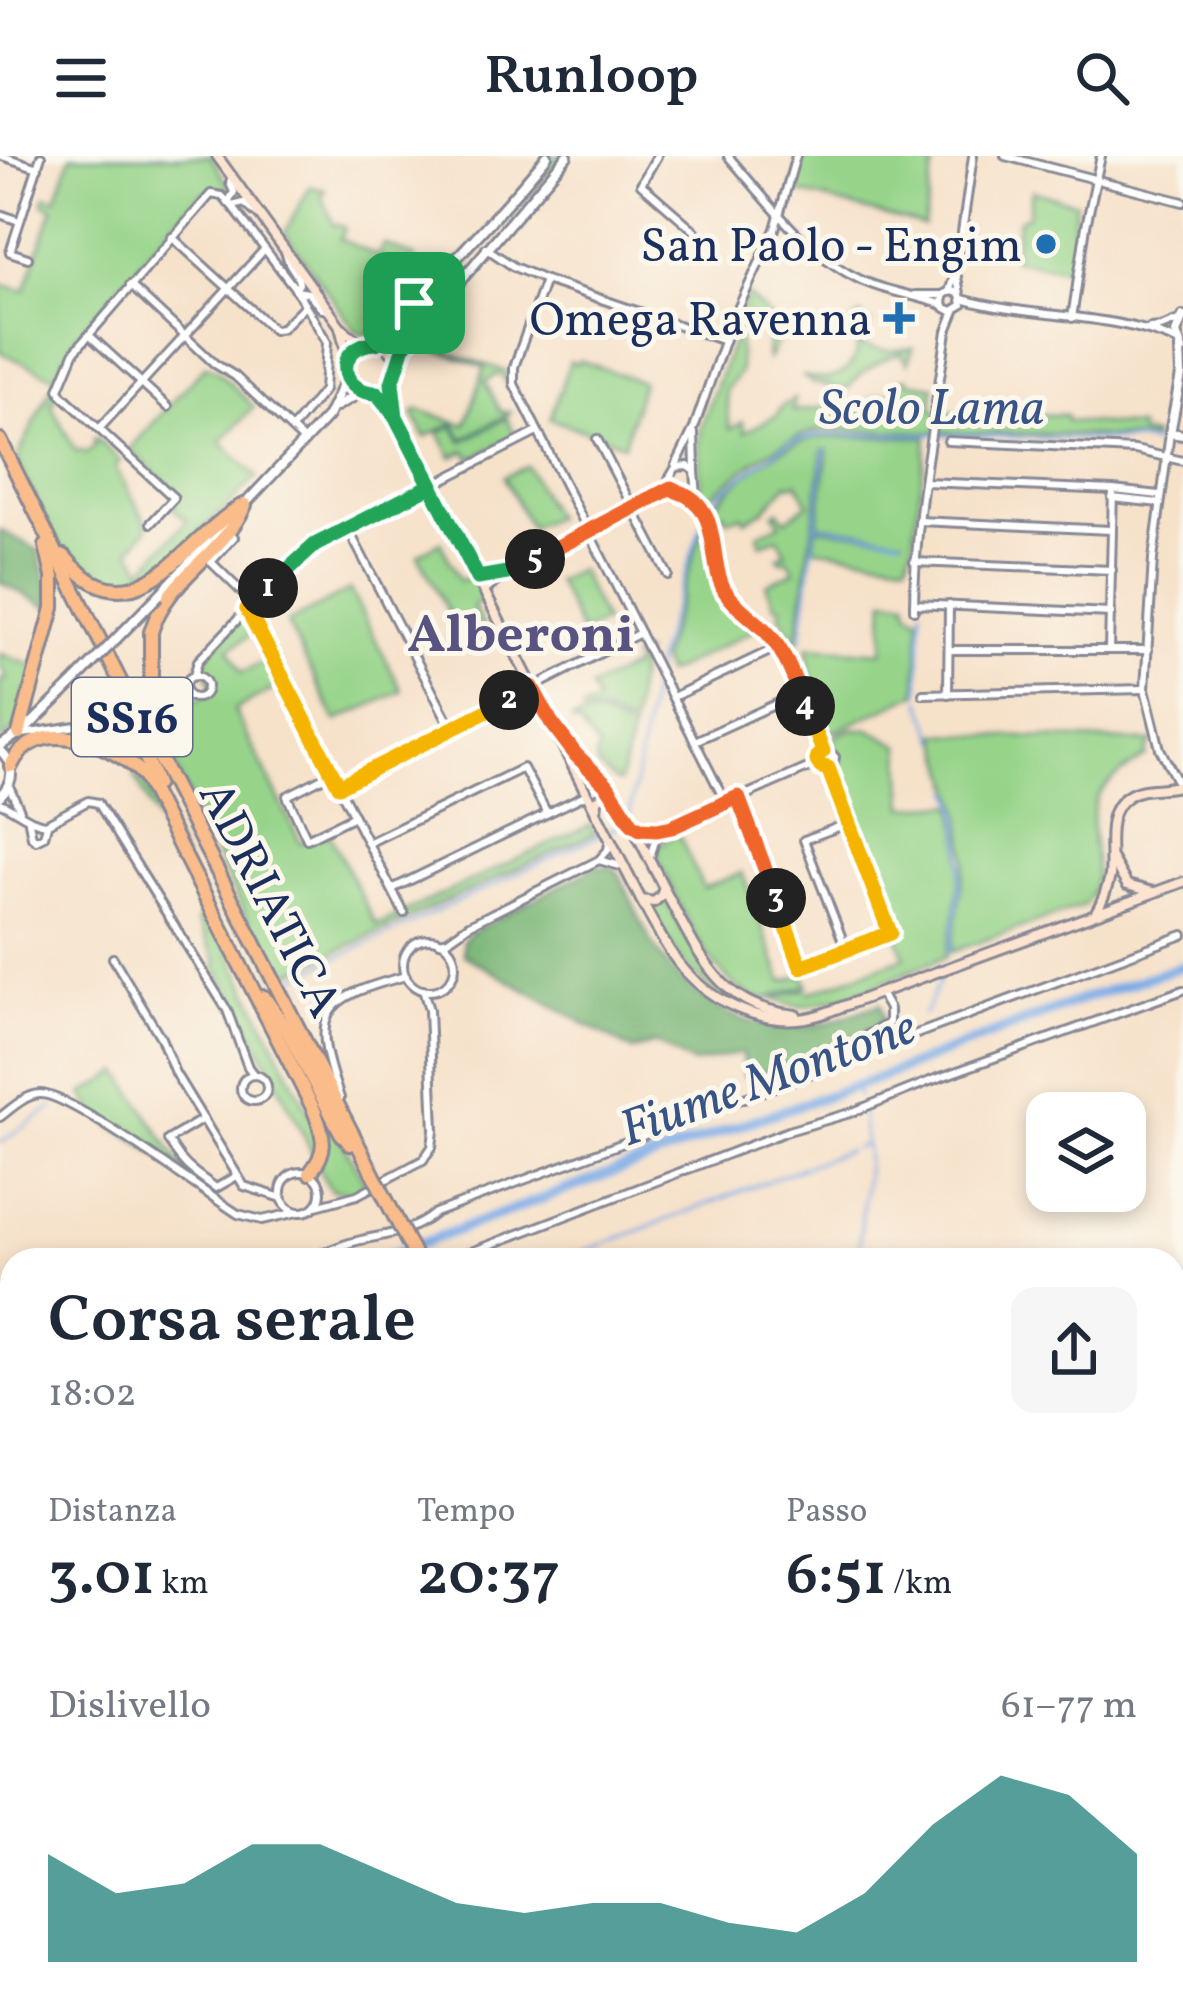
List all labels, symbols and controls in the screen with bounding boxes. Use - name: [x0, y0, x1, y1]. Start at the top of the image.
- text: Runloop: [485, 41, 698, 116]
- icon: menu: [48, 45, 114, 111]
- icon: search: [1069, 45, 1135, 111]
- place label: San Paolo - Engim: [640, 215, 1022, 282]
- marker: San Paolo - Engim: [1033, 231, 1059, 257]
- pin: [363, 252, 465, 354]
- icon: arrive: [381, 270, 447, 336]
- place label: Omega Ravenna: [530, 289, 872, 356]
- marker: Omega Ravenna: [883, 302, 915, 334]
- water label: Scolo Lama: [819, 375, 1045, 446]
- pin: 5: [505, 529, 565, 589]
- text: 5: [527, 536, 543, 582]
- pin: 1: [238, 558, 298, 618]
- text: 1: [261, 565, 275, 611]
- district label: Alberoni: [407, 600, 635, 675]
- pin: 2: [479, 670, 539, 730]
- pin: 4: [775, 676, 835, 736]
- text: 2: [500, 677, 518, 723]
- road number: SS16: [72, 678, 192, 756]
- text: 4: [795, 683, 815, 729]
- street label: ADRIATICA: [180, 770, 356, 1030]
- pin: 3: [746, 868, 806, 928]
- text: 3: [768, 875, 784, 921]
- water label: Fiume Montone: [611, 994, 927, 1167]
- map controls: [1026, 1092, 1146, 1212]
- button: layers: [1026, 1092, 1146, 1212]
- text: Corsa serale: [48, 1277, 416, 1369]
- button: share: [1011, 1287, 1137, 1413]
- text: 18:02: [48, 1368, 137, 1422]
- text: Distanza: [48, 1490, 177, 1536]
- text: Tempo: [417, 1490, 515, 1536]
- text: Passo: [786, 1490, 867, 1536]
- text: 3.01: [48, 1536, 155, 1619]
- text: 20:37: [417, 1536, 560, 1619]
- text: 6:51: [786, 1536, 886, 1619]
- text: km: [155, 1562, 209, 1608]
- text: /km: [886, 1562, 952, 1608]
- text: Dislivello: [48, 1680, 211, 1734]
- text: 61–77 m: [1001, 1680, 1137, 1734]

